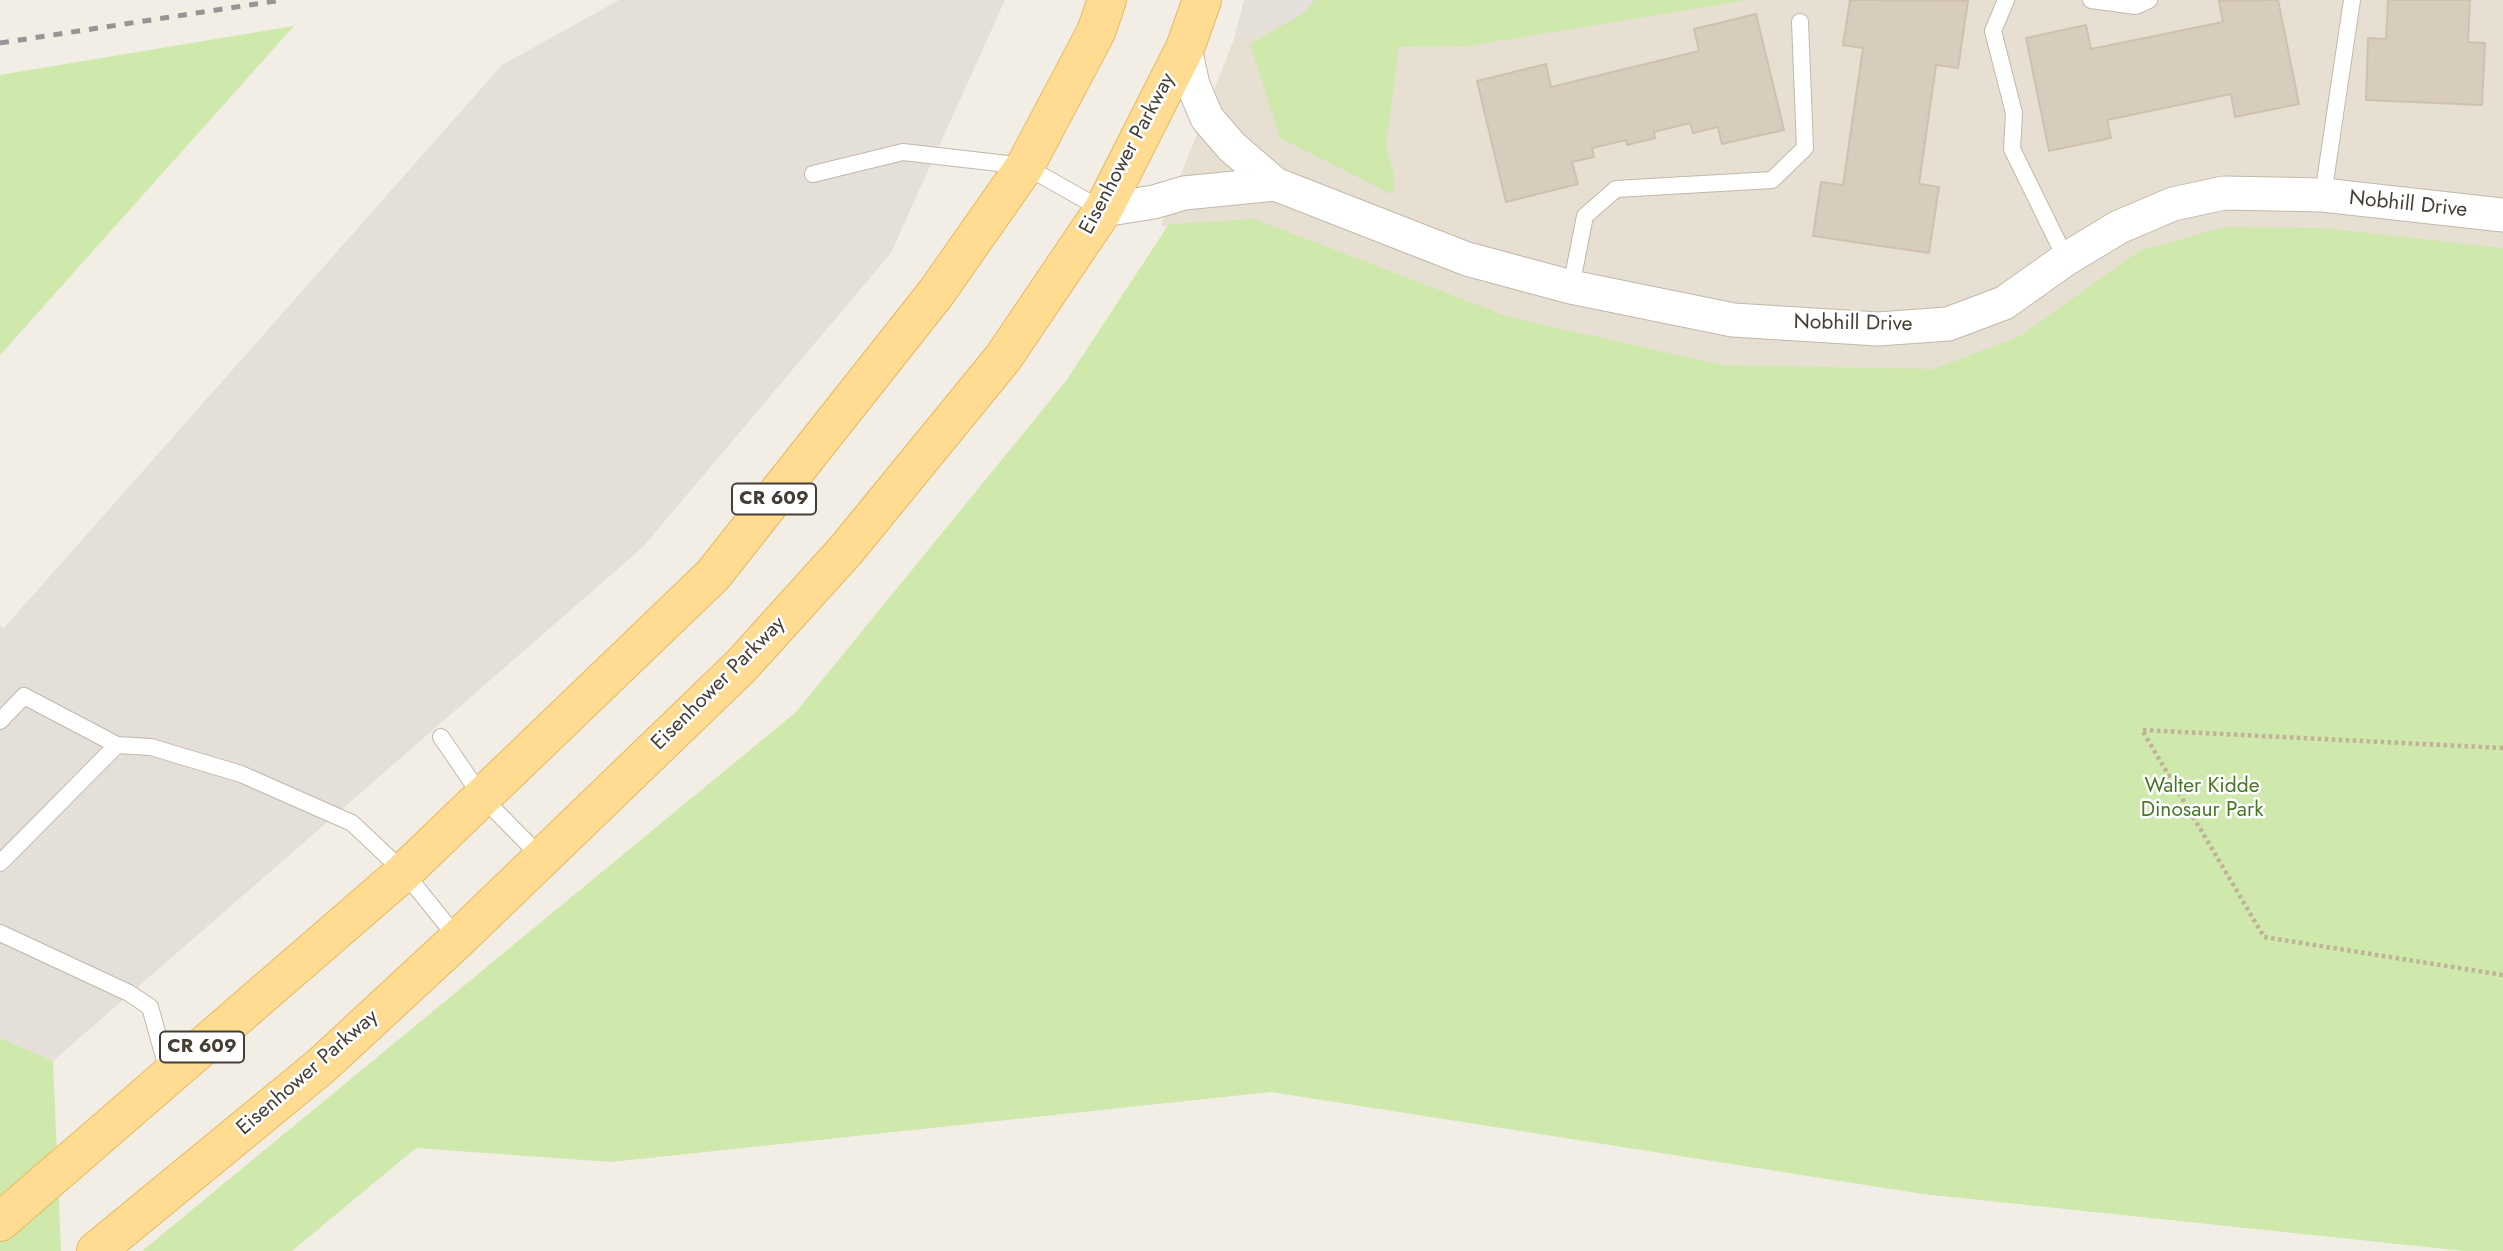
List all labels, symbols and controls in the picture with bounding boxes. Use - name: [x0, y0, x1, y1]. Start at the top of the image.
- street label: Eisenhower Parkway: [1075, 69, 1181, 239]
- street label: Nobhill Drive: [2348, 186, 2468, 224]
- street label: Nobhill Drive: [1793, 310, 1913, 338]
- road number: CR 609: [732, 484, 816, 514]
- street label: Eisenhower Parkway: [647, 612, 791, 756]
- park label: Walter Kidde Dinosaur Park: [2141, 774, 2263, 824]
- street label: Eisenhower Parkway: [232, 1005, 384, 1141]
- road number: CR 609: [160, 1032, 244, 1063]

